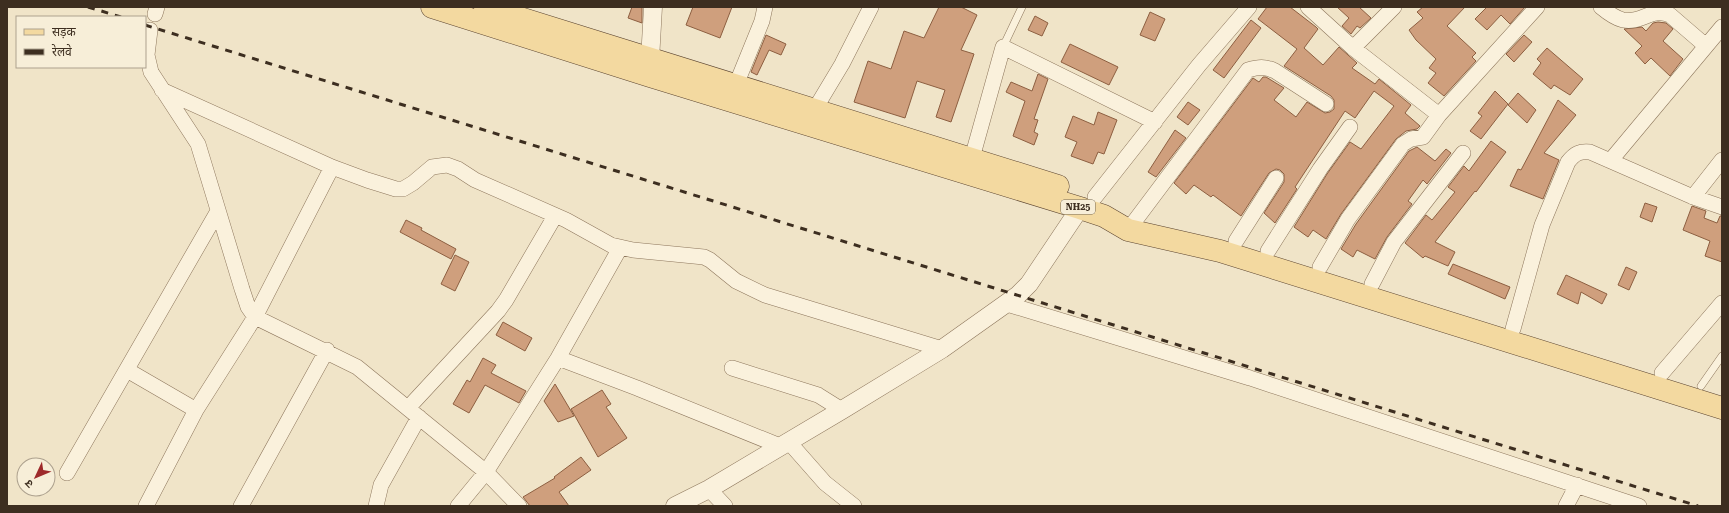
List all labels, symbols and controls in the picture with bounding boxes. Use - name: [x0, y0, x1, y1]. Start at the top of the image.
- legend: [16, 16, 146, 68]
- text: सड़क: [52, 25, 77, 39]
- text: रेलवे: [52, 44, 72, 59]
- road number: NH25: [1061, 200, 1095, 214]
- north arrow: [16, 457, 56, 497]
- text: उ: [22, 476, 36, 490]

